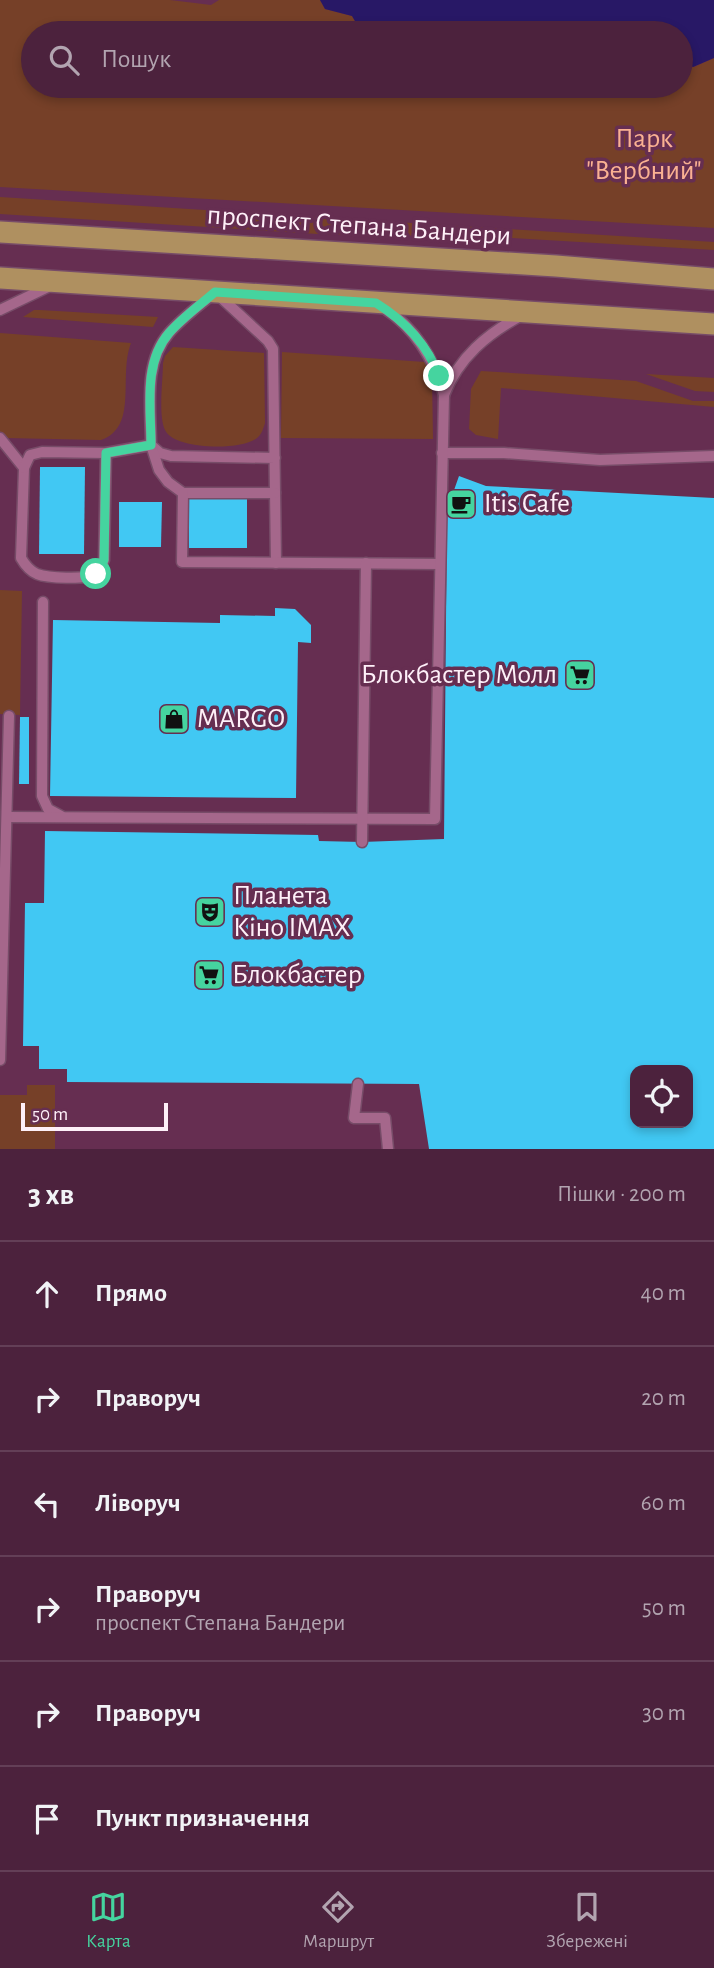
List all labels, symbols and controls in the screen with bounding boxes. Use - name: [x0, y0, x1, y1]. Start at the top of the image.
- search box: [21, 21, 693, 98]
- icon: search: [45, 41, 83, 79]
- text: Пошук: [101, 46, 171, 72]
- park label: Парк "Вербний": [586, 125, 702, 185]
- street label: проспект Степана Бандери: [206, 201, 512, 251]
- route end: [423, 360, 454, 391]
- cafe icon: Itis Cafe: [444, 487, 478, 521]
- place label: Itis Cafe: [484, 490, 570, 518]
- route start: [80, 558, 111, 589]
- supermarket icon: Блокбастер Молл: [563, 658, 597, 692]
- place label: Блокбастер Молл: [361, 661, 557, 689]
- shop icon: MARGO: [157, 702, 191, 736]
- place label: MARGO: [197, 705, 285, 733]
- place label: Планета Кіно IMAX: [233, 882, 351, 942]
- theatre icon: Планета Кіно IMAX: [193, 895, 227, 929]
- supermarket icon: Блокбастер: [192, 958, 226, 992]
- place label: Блокбастер: [232, 961, 362, 989]
- map controls: [630, 1065, 693, 1128]
- button: locate: [630, 1065, 693, 1128]
- scale bar: [21, 1100, 168, 1132]
- text: 50 m: [32, 1105, 68, 1124]
- text: 3 хв: [28, 1180, 74, 1210]
- text: Пішки · 200 m: [557, 1183, 686, 1206]
- icon: ahead: [28, 1275, 66, 1313]
- text: Прямо: [95, 1280, 167, 1306]
- text: 40 m: [641, 1282, 686, 1305]
- icon: right: [28, 1380, 66, 1418]
- text: Праворуч: [95, 1385, 201, 1411]
- text: 20 m: [641, 1387, 686, 1410]
- icon: left: [28, 1485, 66, 1523]
- text: Ліворуч: [95, 1490, 181, 1516]
- text: 60 m: [641, 1492, 686, 1515]
- text: Праворуч: [95, 1581, 201, 1607]
- icon: right: [28, 1590, 66, 1628]
- text: 50 m: [642, 1597, 686, 1620]
- text: проспект Степана Бандери: [95, 1612, 346, 1635]
- icon: right: [28, 1695, 66, 1733]
- text: Праворуч: [95, 1700, 201, 1726]
- text: 30 m: [642, 1702, 686, 1725]
- icon: arrive: [28, 1800, 66, 1838]
- text: Пункт призначення: [95, 1805, 310, 1831]
- tab: Карта: [86, 1888, 131, 1953]
- tab: Маршрут: [303, 1888, 374, 1953]
- tab: Збережені: [546, 1888, 628, 1953]

